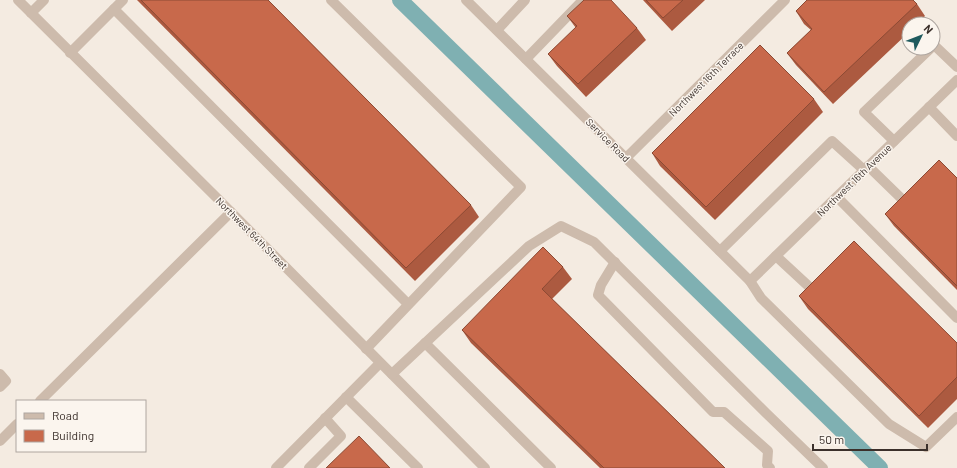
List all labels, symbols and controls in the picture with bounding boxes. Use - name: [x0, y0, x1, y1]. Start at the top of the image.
- north arrow: [901, 16, 941, 56]
- text: N: [921, 22, 936, 36]
- street label: Northwest 16th Terrace: [666, 39, 746, 119]
- street label: Service Road: [584, 116, 632, 164]
- street label: Northwest 16th Avenue: [814, 141, 894, 219]
- street label: Northwest 64th Street: [214, 195, 291, 272]
- legend: [16, 400, 146, 452]
- text: Road: [52, 408, 79, 422]
- scale bar: [813, 426, 927, 452]
- text: Building: [52, 428, 94, 442]
- text: 50 m: [819, 432, 844, 446]

